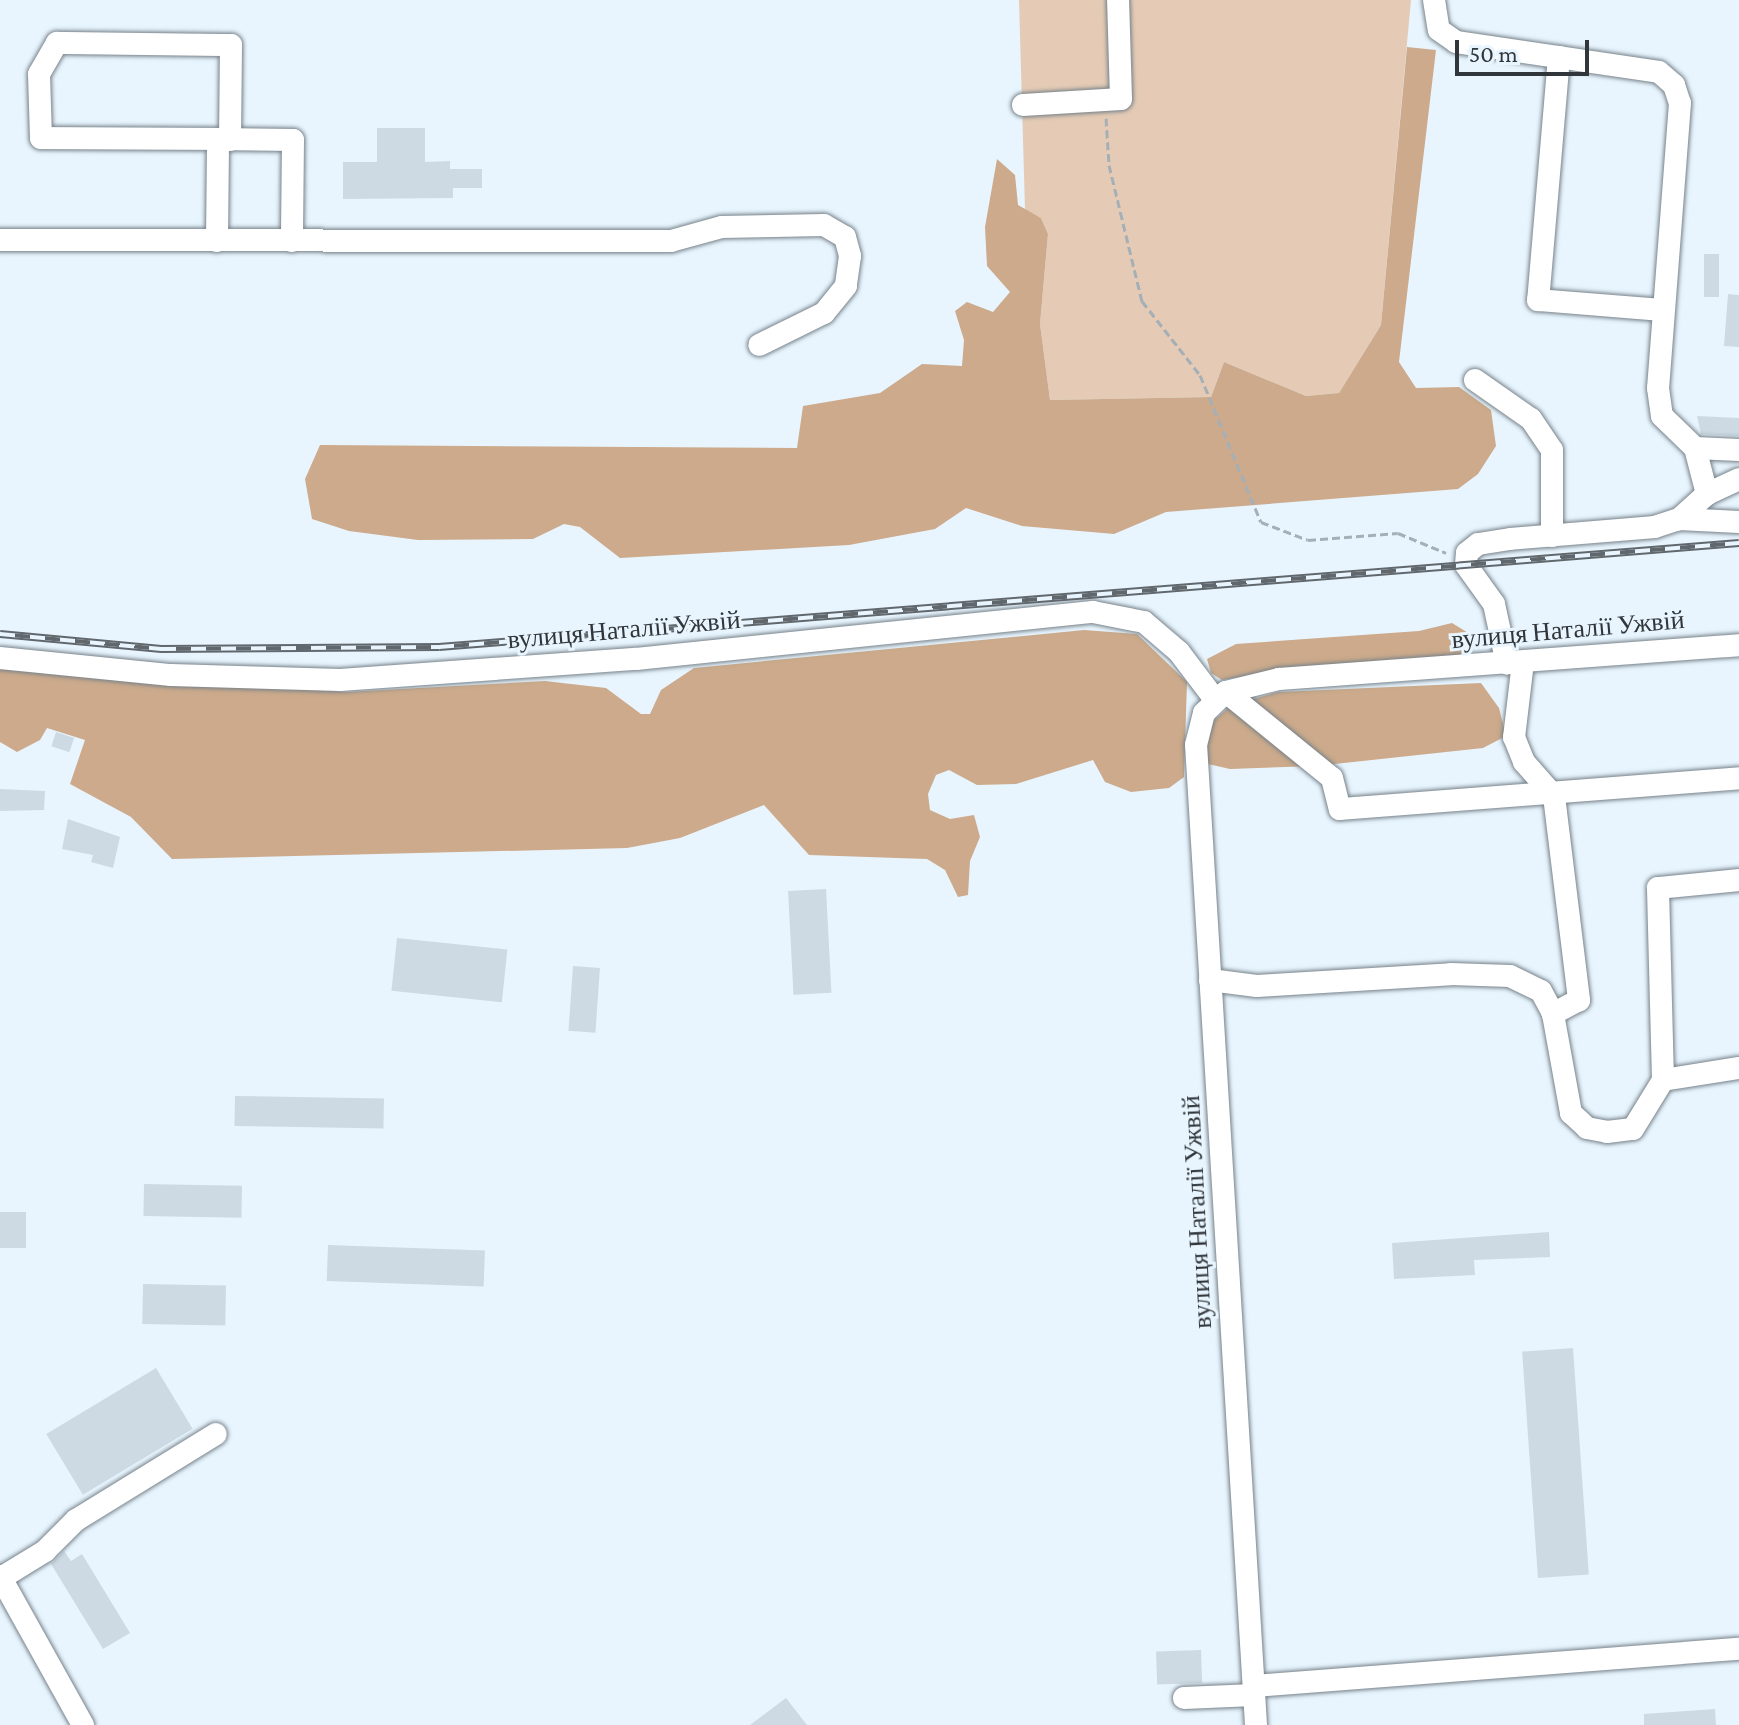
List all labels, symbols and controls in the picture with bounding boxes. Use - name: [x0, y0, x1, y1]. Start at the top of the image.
- scale bar: [1459, 24, 1593, 74]
- text: 50 m: [1469, 40, 1518, 67]
- street label: вулиця Наталії Ужвій: [506, 604, 742, 656]
- street label: вулиця Наталії Ужвій: [1450, 604, 1686, 656]
- street label: вулиця Наталії Ужвій: [1175, 1094, 1219, 1330]

